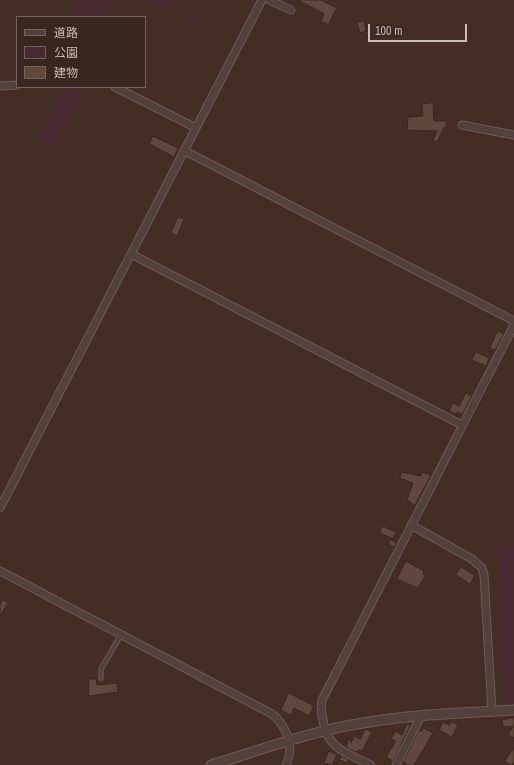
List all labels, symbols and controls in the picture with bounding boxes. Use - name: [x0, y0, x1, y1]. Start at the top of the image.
- legend: [16, 16, 146, 88]
- scale bar: [370, 16, 469, 42]
- text: 100 m: [375, 23, 402, 39]
- text: 道路: [54, 25, 78, 41]
- text: 公園: [54, 45, 78, 61]
- text: 建物: [54, 65, 78, 81]

